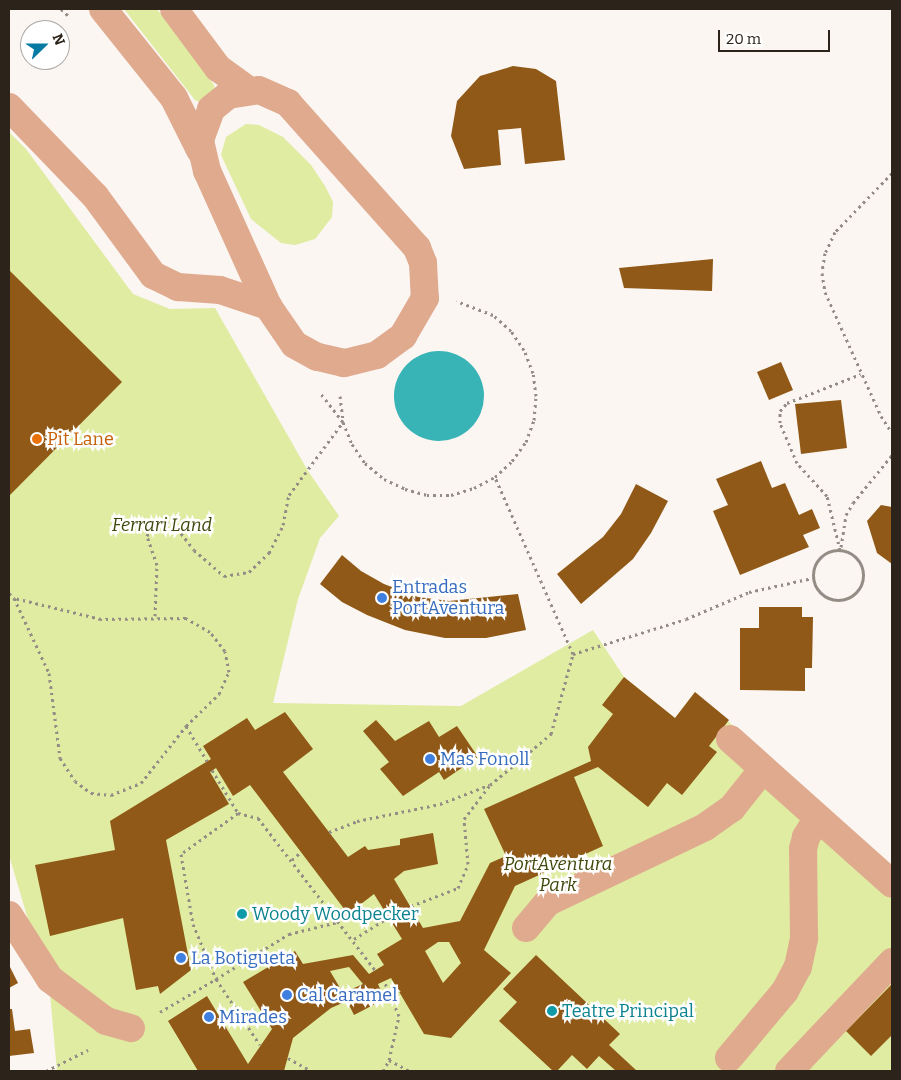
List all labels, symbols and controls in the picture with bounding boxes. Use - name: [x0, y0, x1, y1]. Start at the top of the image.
- north arrow: [20, 20, 70, 70]
- scale bar: [721, 20, 834, 52]
- text: 20 m: [726, 30, 761, 48]
- text: N: [49, 31, 68, 48]
- place label: Pit Lane: [47, 428, 114, 450]
- marker: Pit Lane: [31, 433, 43, 445]
- park label: Ferrari Land: [112, 514, 212, 536]
- place label: Entradas PortAventura: [392, 577, 504, 620]
- marker: Entradas PortAventura: [376, 592, 388, 604]
- place label: Mas Fonoll: [440, 748, 530, 770]
- marker: Mas Fonoll: [424, 753, 436, 765]
- park label: PortAventura Park: [504, 854, 612, 896]
- place label: Woody Woodpecker: [252, 903, 419, 925]
- marker: Woody Woodpecker: [236, 908, 248, 920]
- place label: La Botigueta: [191, 947, 295, 969]
- marker: La Botigueta: [175, 952, 187, 964]
- place label: Cal Caramel: [297, 984, 397, 1006]
- marker: Cal Caramel: [281, 989, 293, 1001]
- place label: Teatre Principal: [562, 1000, 694, 1022]
- marker: Teatre Principal: [546, 1005, 558, 1017]
- place label: Mirades: [219, 1006, 287, 1028]
- marker: Mirades: [203, 1011, 215, 1023]

